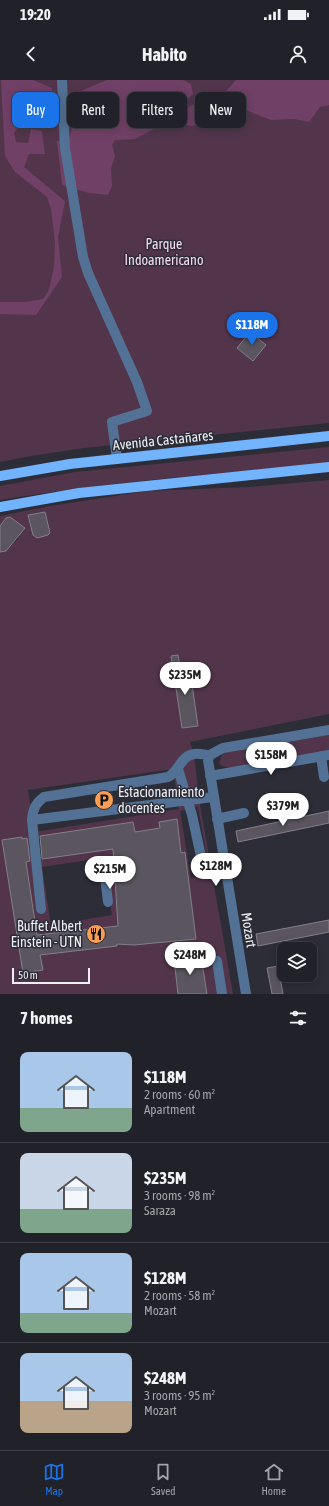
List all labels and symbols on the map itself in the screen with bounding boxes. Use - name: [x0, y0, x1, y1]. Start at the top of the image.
- park label: Parque Indoamericano: [125, 236, 203, 268]
- pin: $118M: [224, 312, 280, 346]
- street label: Avenida Castañares: [112, 427, 214, 453]
- pin: $235M: [157, 662, 213, 696]
- pin: $158M: [243, 742, 299, 776]
- place label: Estacionamiento docentes: [118, 784, 205, 816]
- parking icon: Estacionamiento docentes: [93, 789, 115, 811]
- pin: $379M: [255, 793, 311, 827]
- pin: $128M: [188, 853, 244, 887]
- pin: $215M: [82, 856, 138, 890]
- street label: Mozart: [238, 911, 260, 949]
- place label: Buffet Albert Einstein - UTN: [11, 918, 82, 950]
- restaurant icon: Buffet Albert Einstein - UTN: [85, 923, 107, 945]
- pin: $248M: [162, 942, 218, 976]
- scale bar: [12, 966, 90, 985]

